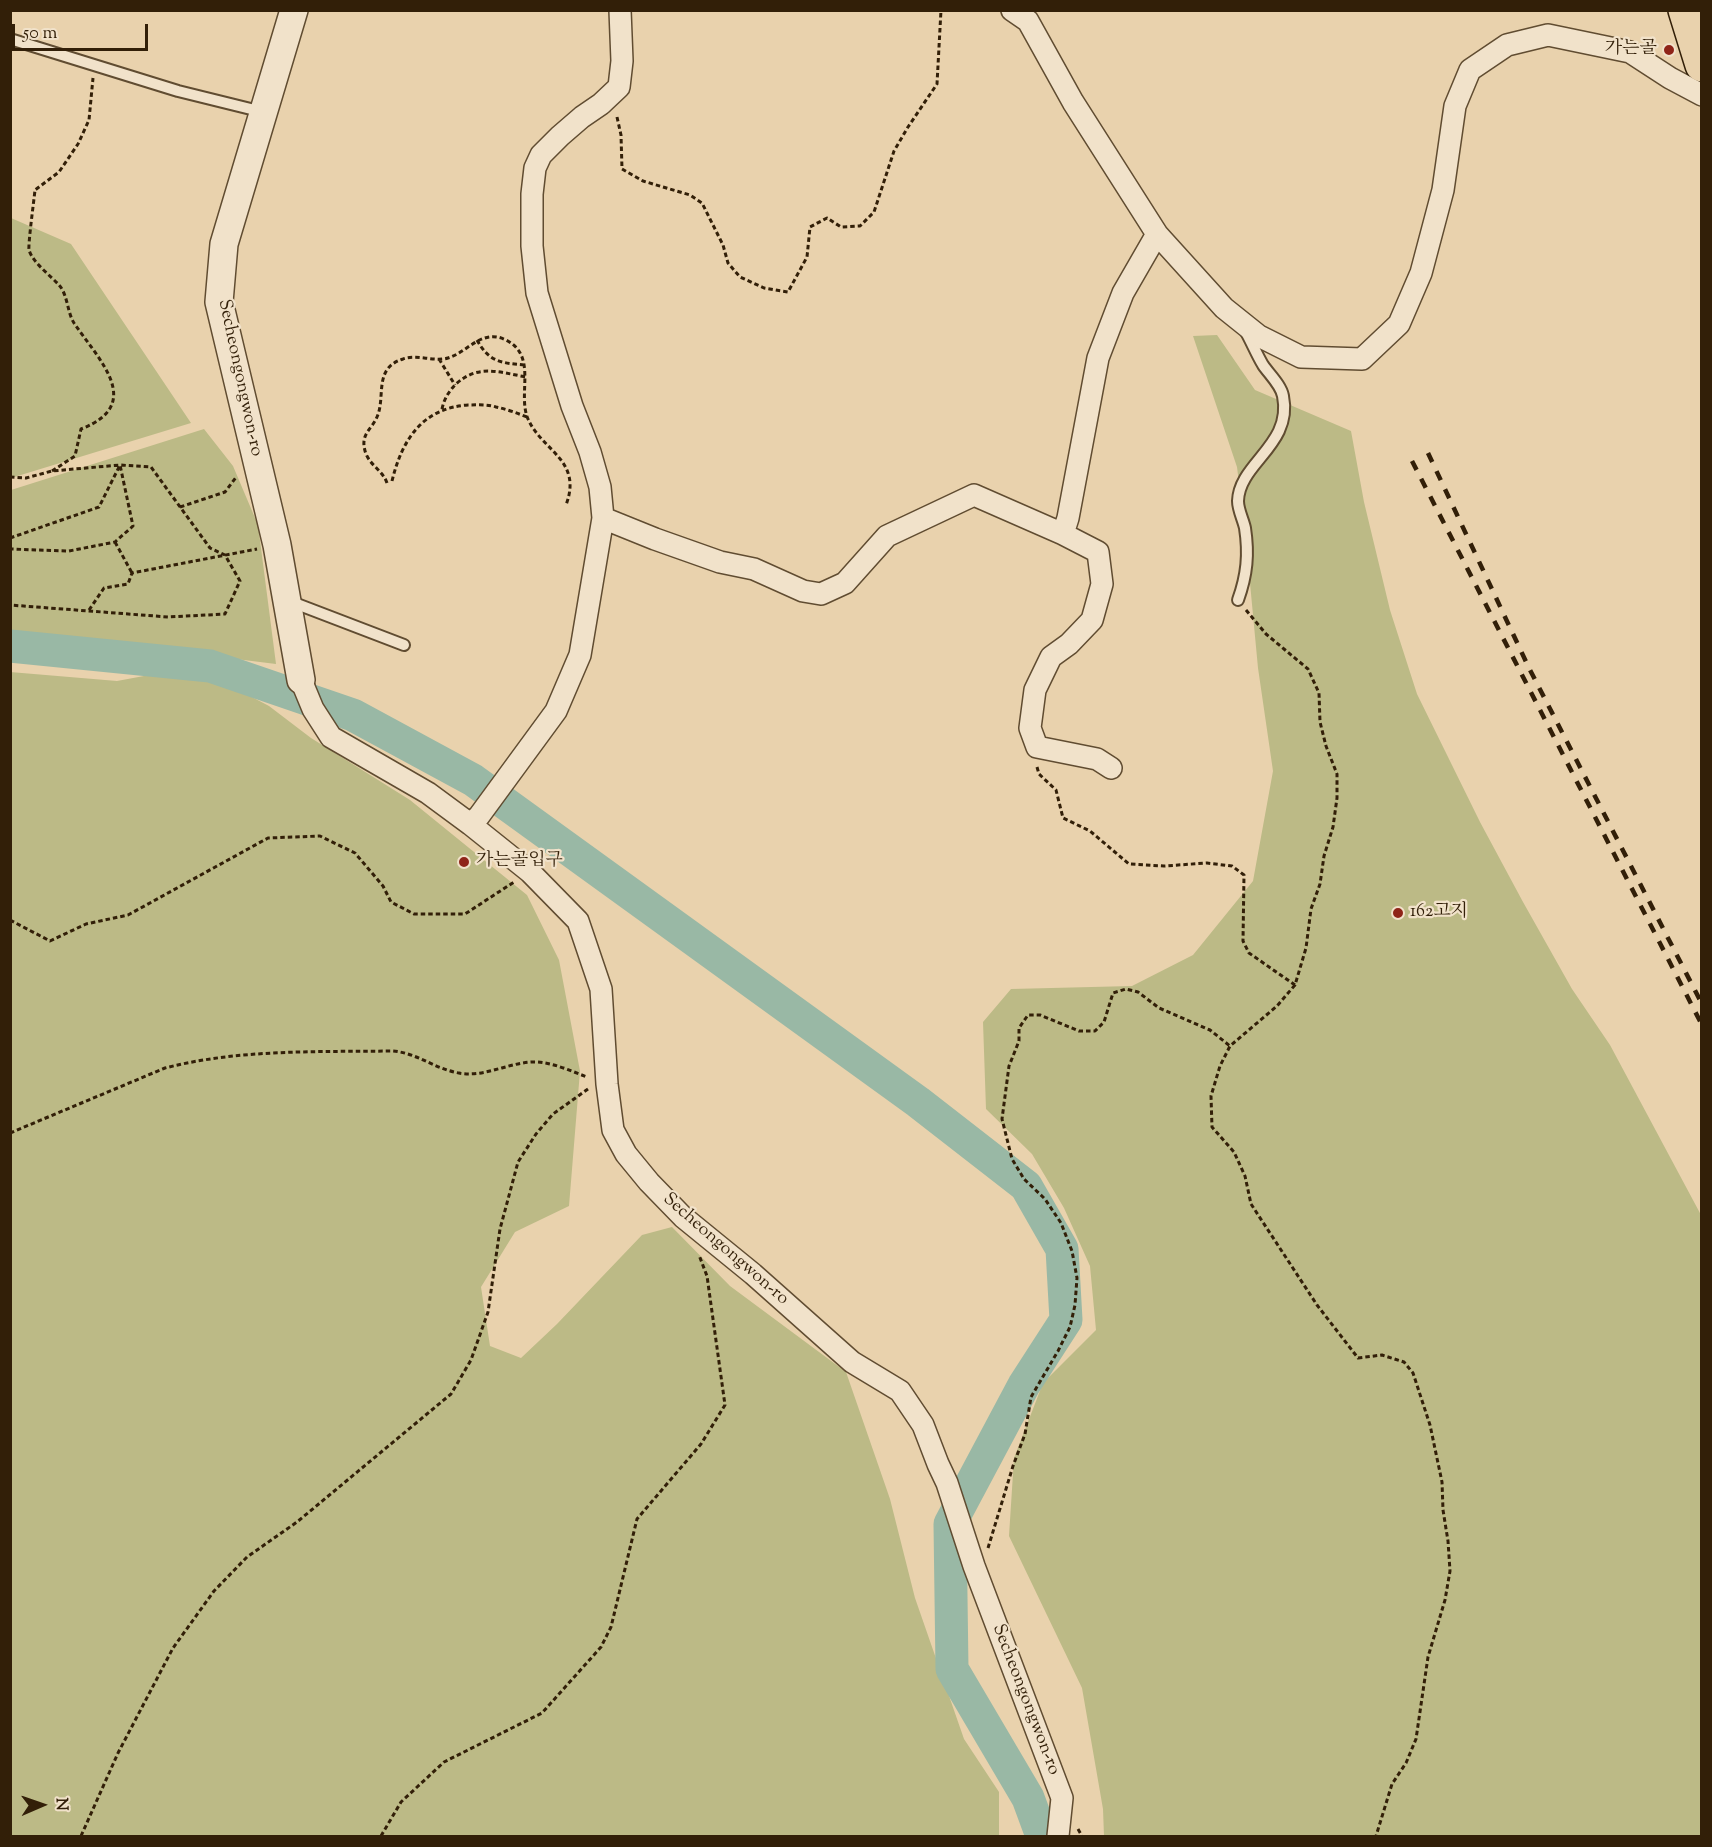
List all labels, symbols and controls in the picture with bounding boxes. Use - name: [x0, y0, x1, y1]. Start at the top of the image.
- scale bar: [15, 12, 152, 50]
- text: 50 m: [23, 21, 57, 47]
- place label: 가는골: [1605, 39, 1657, 61]
- marker: 가는골: [1662, 43, 1676, 57]
- street label: Secheongongwon-ro: [212, 298, 266, 458]
- place label: 가는골입구: [476, 851, 563, 873]
- marker: 가는골입구: [457, 855, 471, 869]
- place label: 162고지: [1410, 902, 1468, 924]
- marker: 162고지: [1391, 906, 1405, 920]
- street label: Secheongongwon-ro: [658, 1189, 792, 1311]
- street label: Secheongongwon-ro: [986, 1621, 1064, 1779]
- north arrow: [12, 1775, 72, 1835]
- text: N: [49, 1798, 72, 1811]

